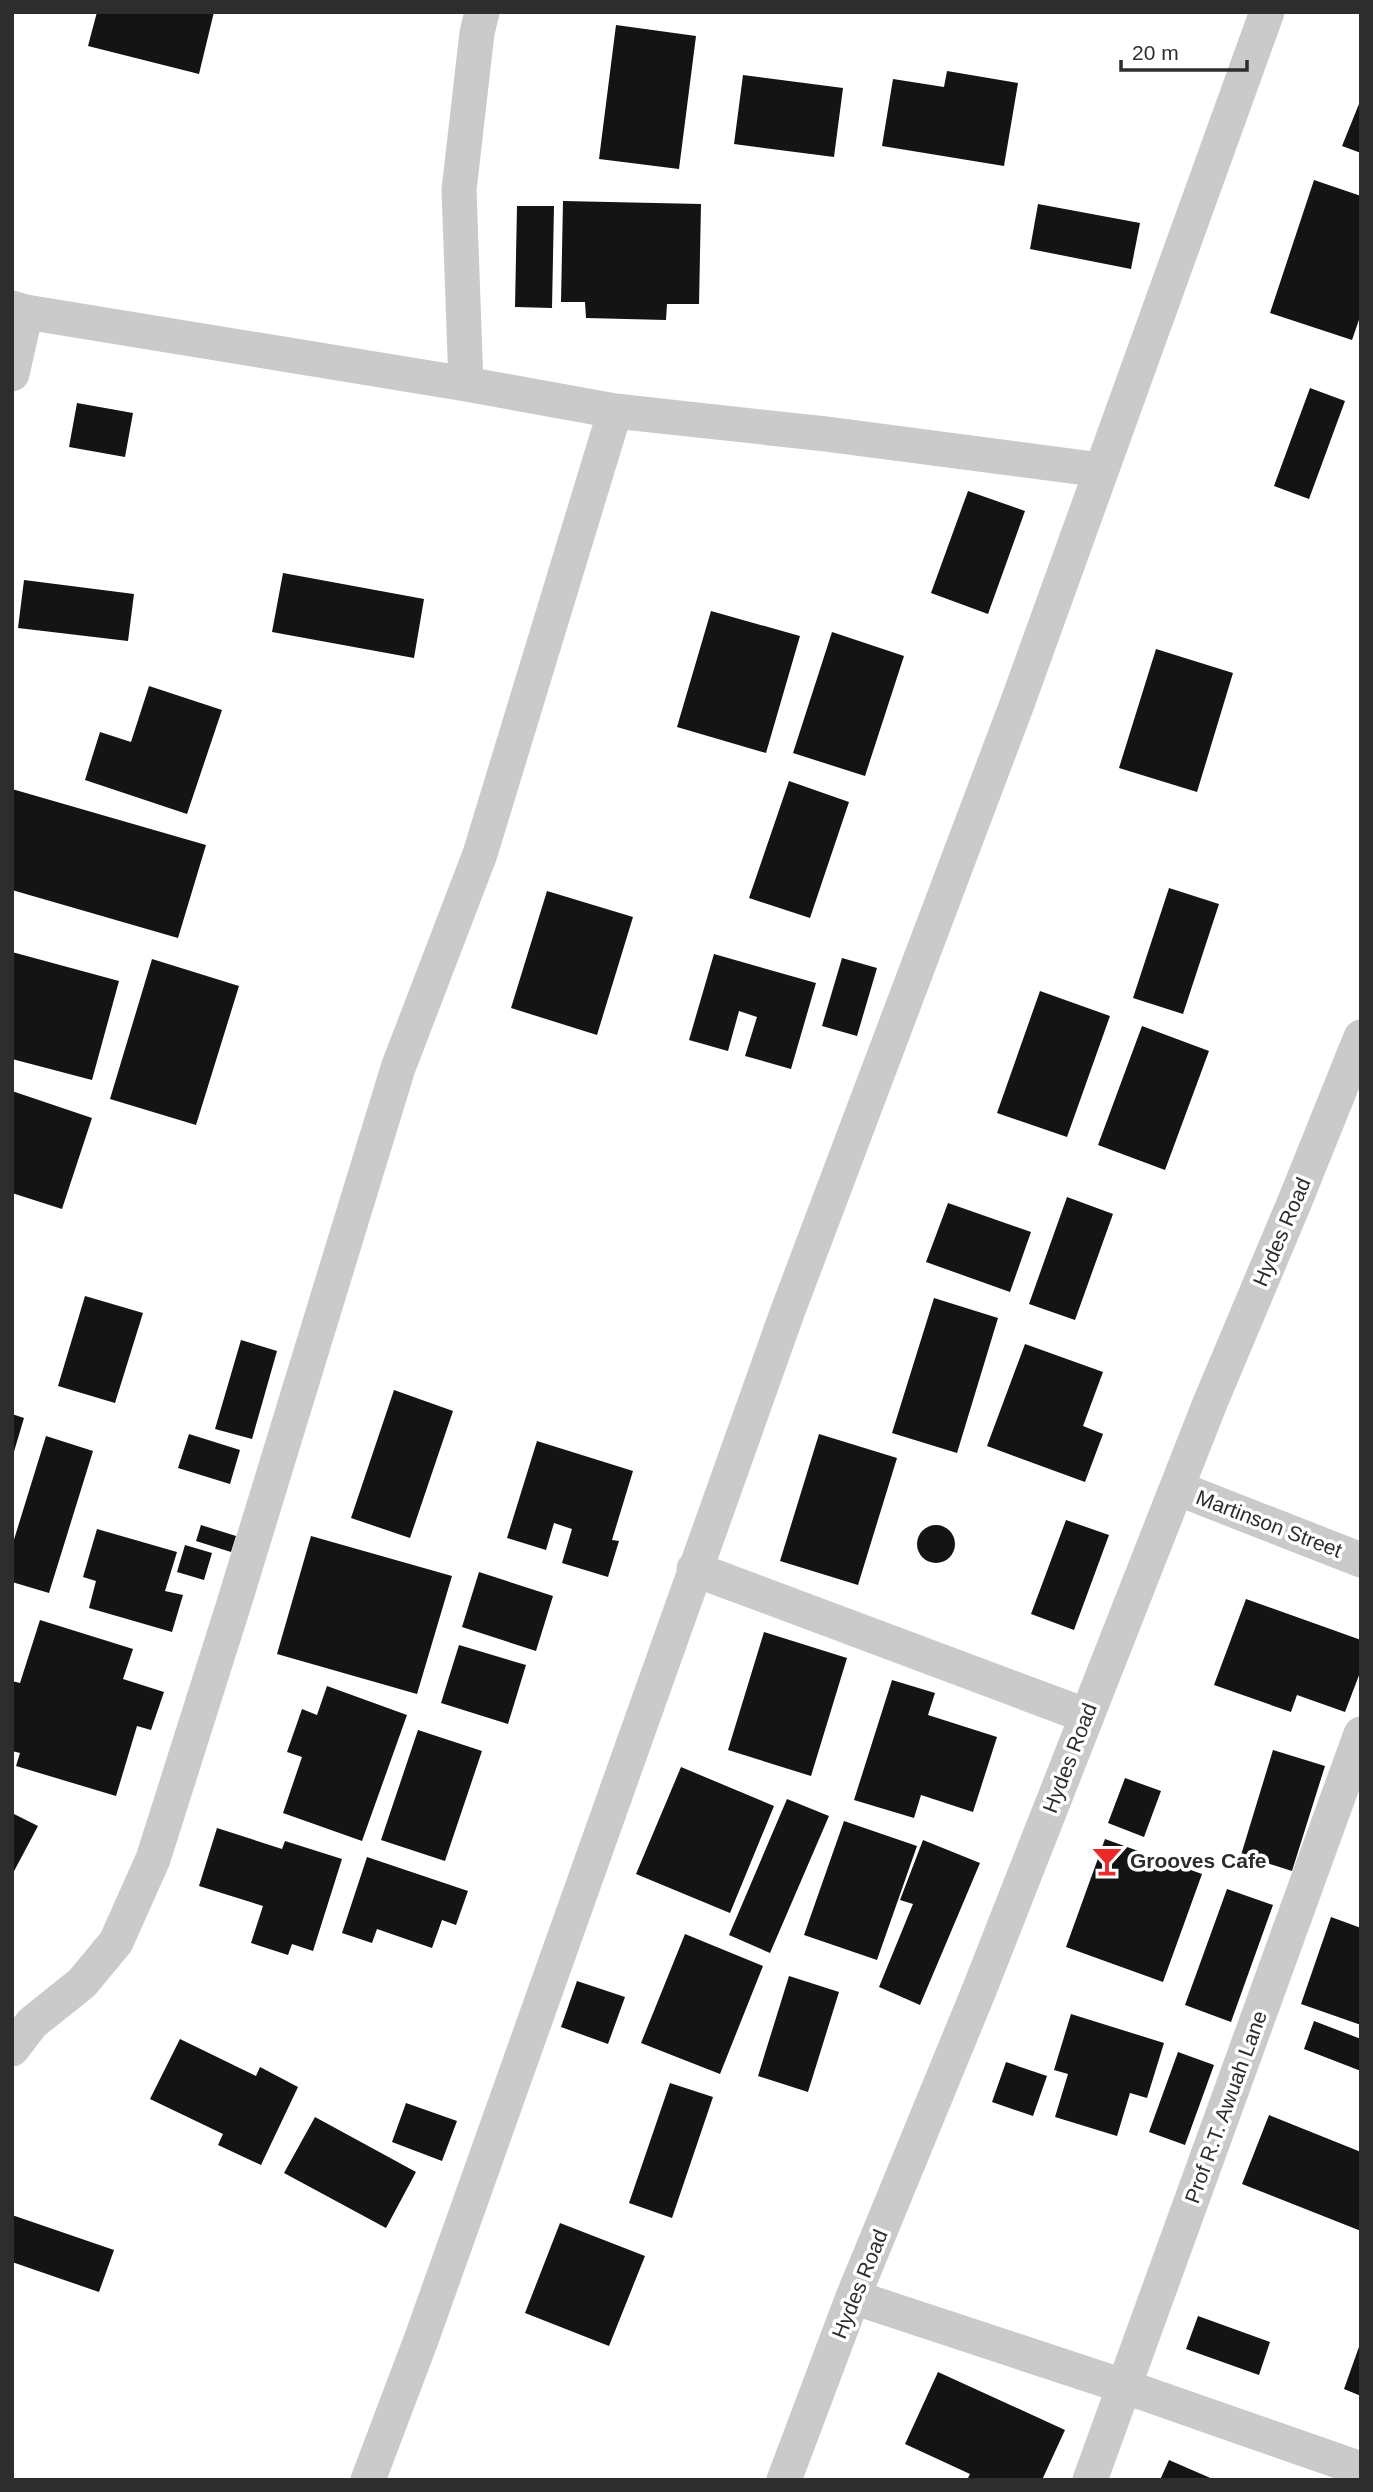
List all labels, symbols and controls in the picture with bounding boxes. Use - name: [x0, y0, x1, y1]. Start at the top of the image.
- scale bar: [1121, 28, 1247, 72]
- text: 20 m: [1132, 41, 1179, 64]
- street label: Hydes Road: [1248, 1174, 1315, 1289]
- street label: Martinson Street: [1193, 1485, 1345, 1562]
- street label: Hydes Road: [1038, 1700, 1101, 1816]
- bar icon: Grooves Cafe: [1090, 1844, 1124, 1878]
- place label: Grooves Cafe: [1130, 1849, 1267, 1872]
- street label: Prof R.T. Awuah Lane: [1180, 2008, 1271, 2206]
- street label: Hydes Road: [827, 2226, 892, 2342]

